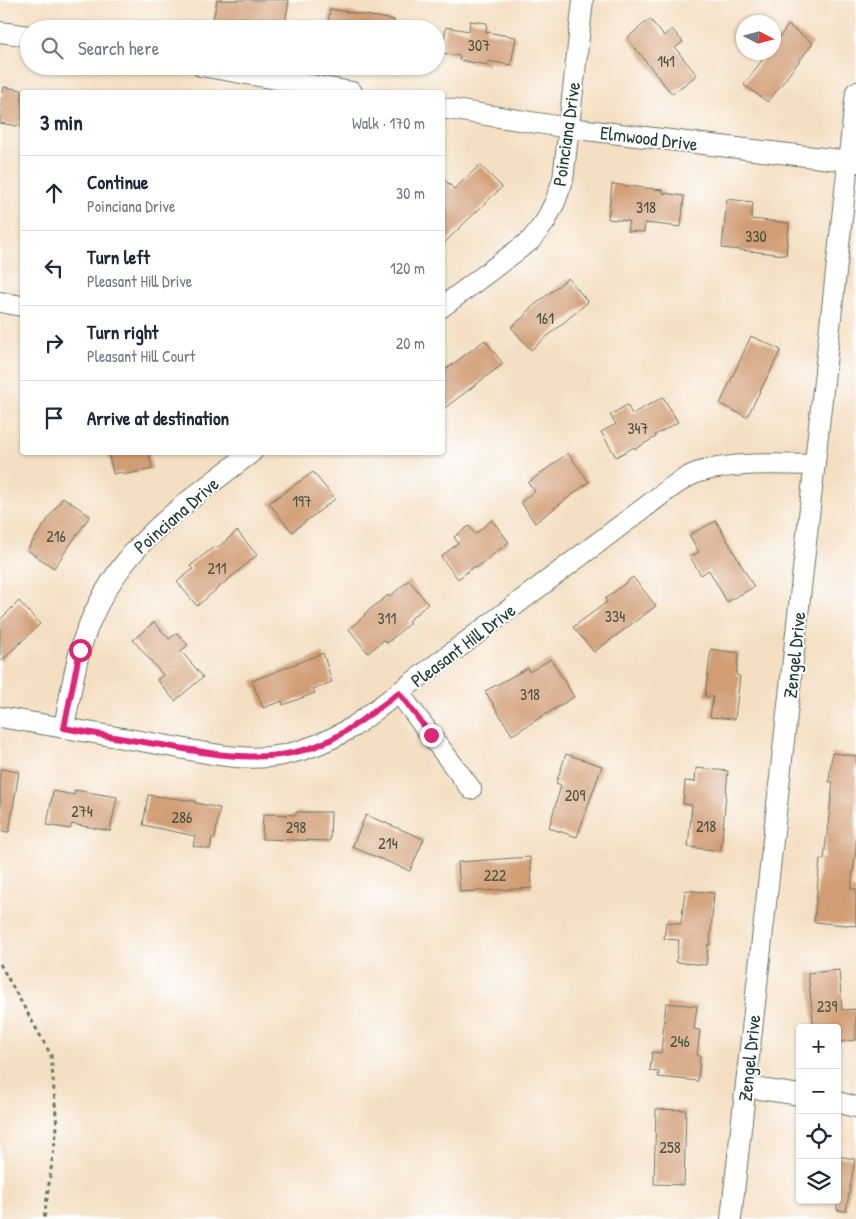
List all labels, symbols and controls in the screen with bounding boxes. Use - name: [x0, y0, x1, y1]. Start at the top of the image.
- north arrow: [736, 15, 781, 60]
- search box: [20, 20, 445, 75]
- icon: search: [38, 34, 66, 62]
- house number: 307: [468, 34, 490, 56]
- text: Search here: [78, 35, 159, 61]
- house number: 141: [657, 50, 675, 72]
- street label: Poinciana Drive: [546, 80, 586, 188]
- text: 3 min: [40, 108, 83, 137]
- text: Walk · 170 m: [352, 112, 425, 134]
- street label: Elmwood Drive: [599, 119, 700, 157]
- text: Continue: [87, 169, 148, 195]
- icon: ahead: [40, 179, 68, 207]
- text: 30 m: [396, 182, 425, 204]
- text: Poinciana Drive: [87, 195, 175, 217]
- house number: 318: [636, 196, 656, 218]
- house number: 330: [745, 225, 767, 247]
- text: Turn left: [87, 244, 150, 270]
- icon: left: [40, 254, 68, 282]
- text: 120 m: [390, 257, 425, 279]
- text: Pleasant Hill Drive: [87, 270, 192, 292]
- house number: 161: [536, 307, 554, 329]
- text: Turn right: [87, 319, 158, 345]
- icon: right: [40, 329, 68, 357]
- text: 20 m: [396, 332, 425, 354]
- text: Pleasant Hill Court: [87, 345, 195, 367]
- icon: arrive: [40, 404, 68, 432]
- text: Arrive at destination: [87, 405, 229, 431]
- house number: 347: [627, 417, 649, 439]
- street label: Poinciana Drive: [128, 471, 224, 559]
- house number: 197: [292, 490, 312, 512]
- house number: 216: [46, 525, 66, 547]
- house number: 211: [207, 557, 227, 579]
- street label: Pleasant Hill Drive: [405, 597, 521, 693]
- house number: 334: [605, 605, 625, 627]
- house number: 311: [378, 607, 397, 629]
- street label: Zengel Drive: [777, 610, 812, 700]
- route start: [69, 639, 92, 662]
- house number: 318: [520, 683, 540, 705]
- route end: [420, 724, 443, 747]
- house number: 209: [565, 784, 585, 806]
- house number: 274: [71, 800, 93, 822]
- house number: 286: [172, 806, 192, 828]
- house number: 218: [696, 815, 716, 837]
- house number: 298: [286, 816, 306, 838]
- house number: 214: [378, 832, 398, 854]
- house number: 222: [484, 864, 507, 886]
- house number: 239: [817, 995, 837, 1017]
- street label: Zengel Drive: [732, 1013, 767, 1103]
- map controls: [796, 1024, 841, 1204]
- button: +: [796, 1024, 841, 1069]
- house number: 246: [670, 1030, 690, 1052]
- button: −: [796, 1069, 841, 1114]
- button: locate: [796, 1114, 841, 1159]
- house number: 258: [659, 1136, 681, 1158]
- button: layers: [796, 1159, 841, 1204]

